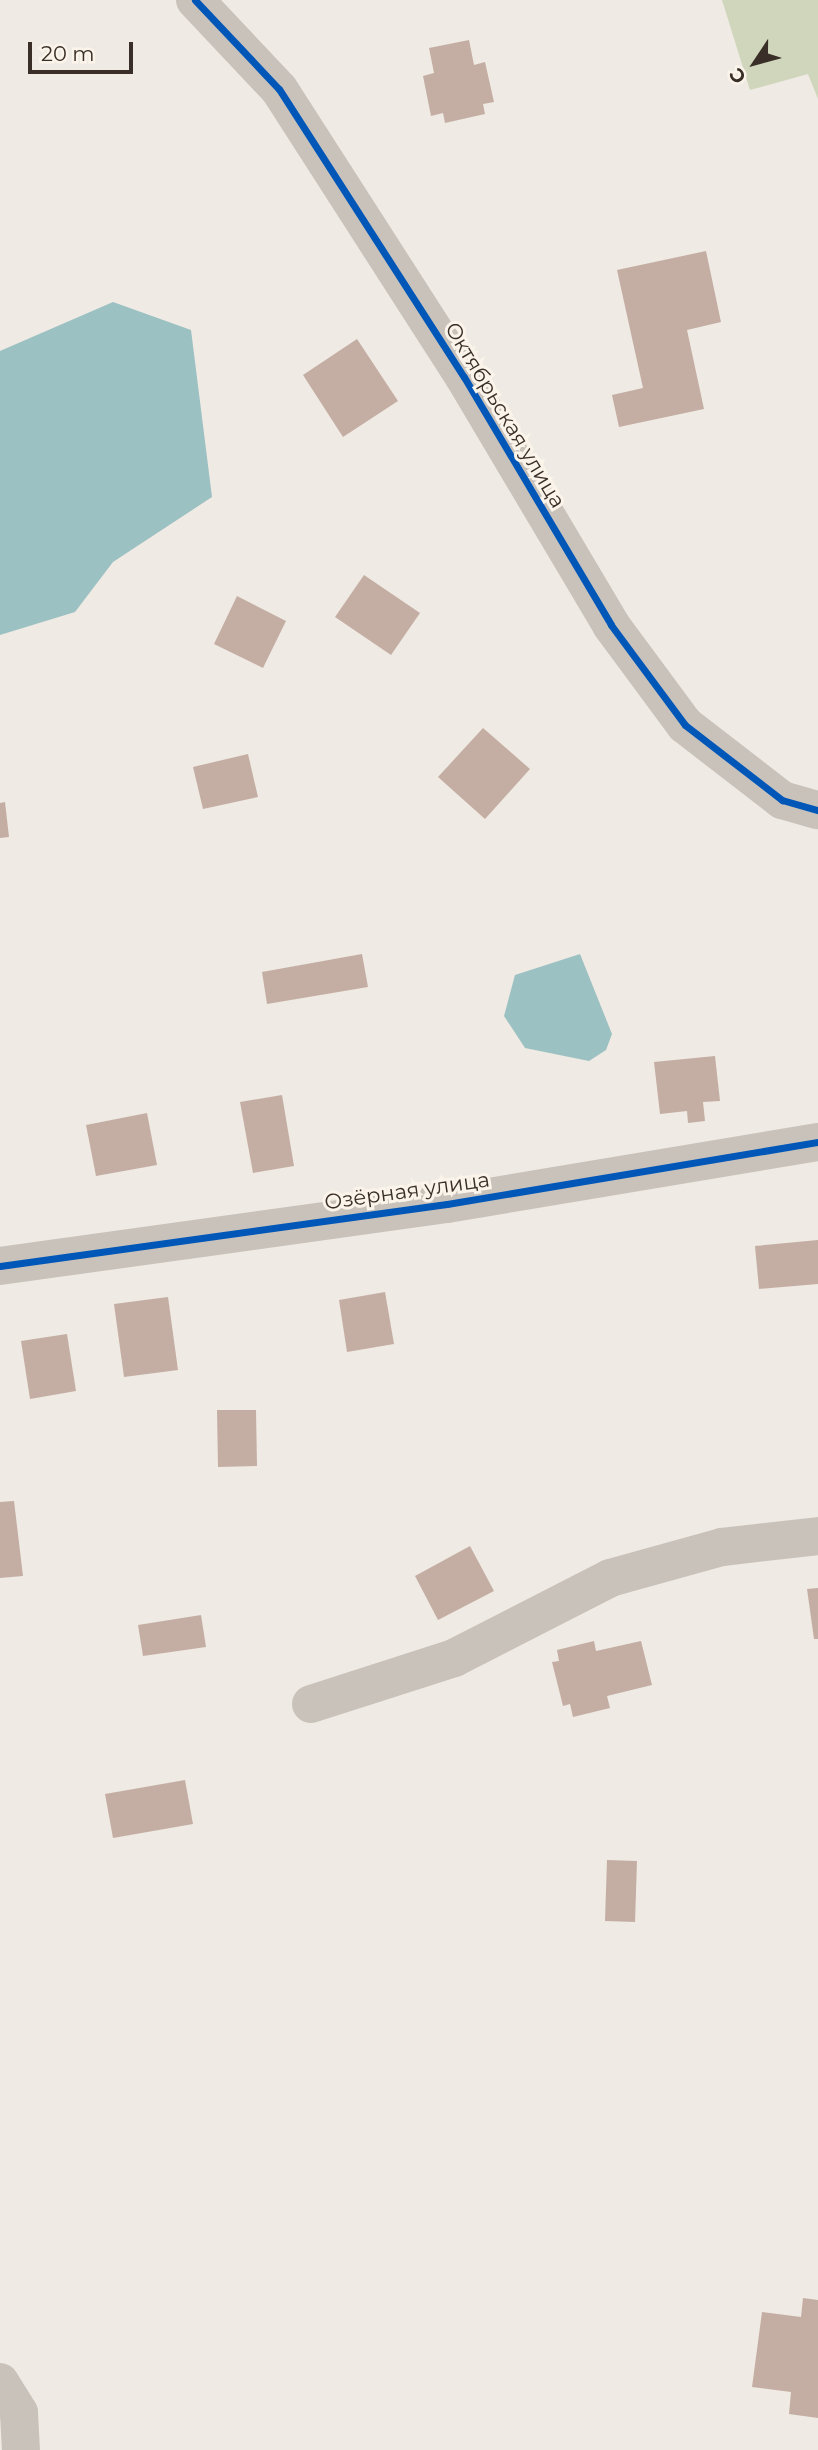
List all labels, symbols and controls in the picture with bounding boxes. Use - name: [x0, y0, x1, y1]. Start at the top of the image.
- scale bar: [32, 28, 136, 72]
- north arrow: [720, 28, 790, 98]
- text: 20 m: [41, 41, 95, 66]
- text: С: [724, 63, 751, 88]
- street label: Октябрьская улица: [440, 318, 570, 512]
- street label: Озёрная улица: [323, 1167, 491, 1215]

